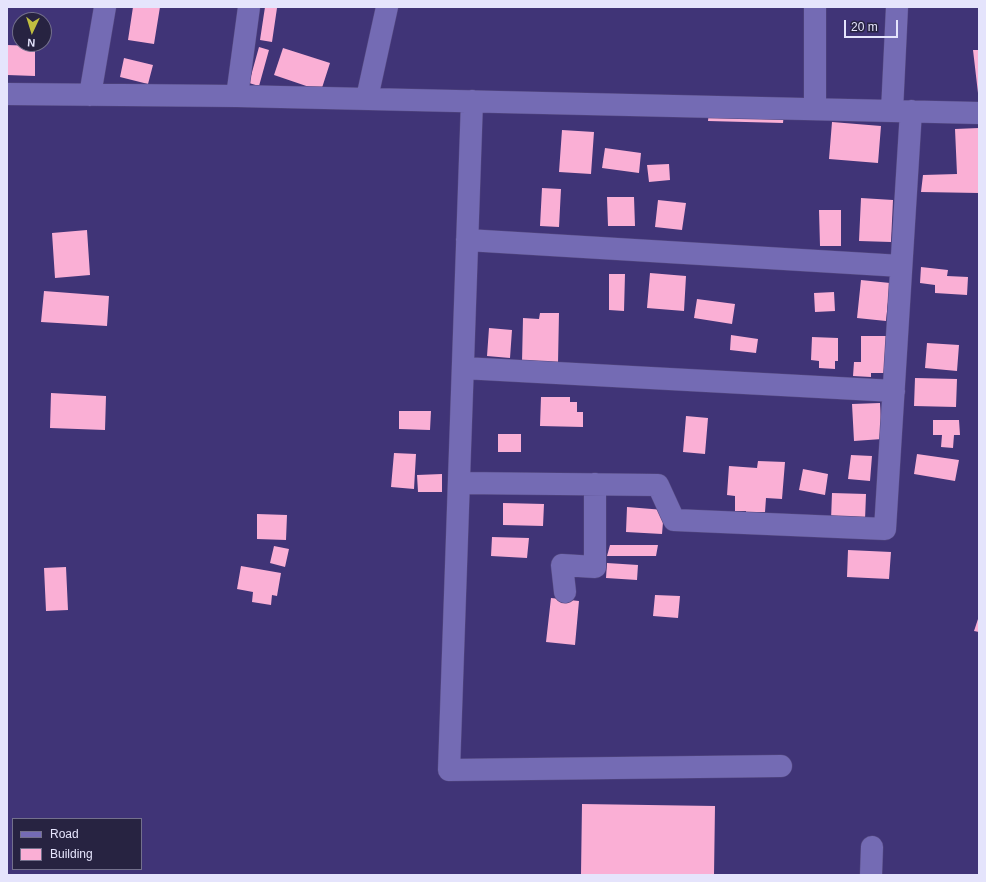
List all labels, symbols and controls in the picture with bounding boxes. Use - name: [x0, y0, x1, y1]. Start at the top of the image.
- north arrow: [12, 12, 52, 52]
- scale bar: [846, 12, 900, 38]
- text: 20 m: [851, 20, 878, 34]
- text: N: [27, 37, 36, 49]
- legend: [12, 818, 142, 870]
- text: Road: [50, 827, 79, 841]
- text: Building: [50, 847, 93, 861]

